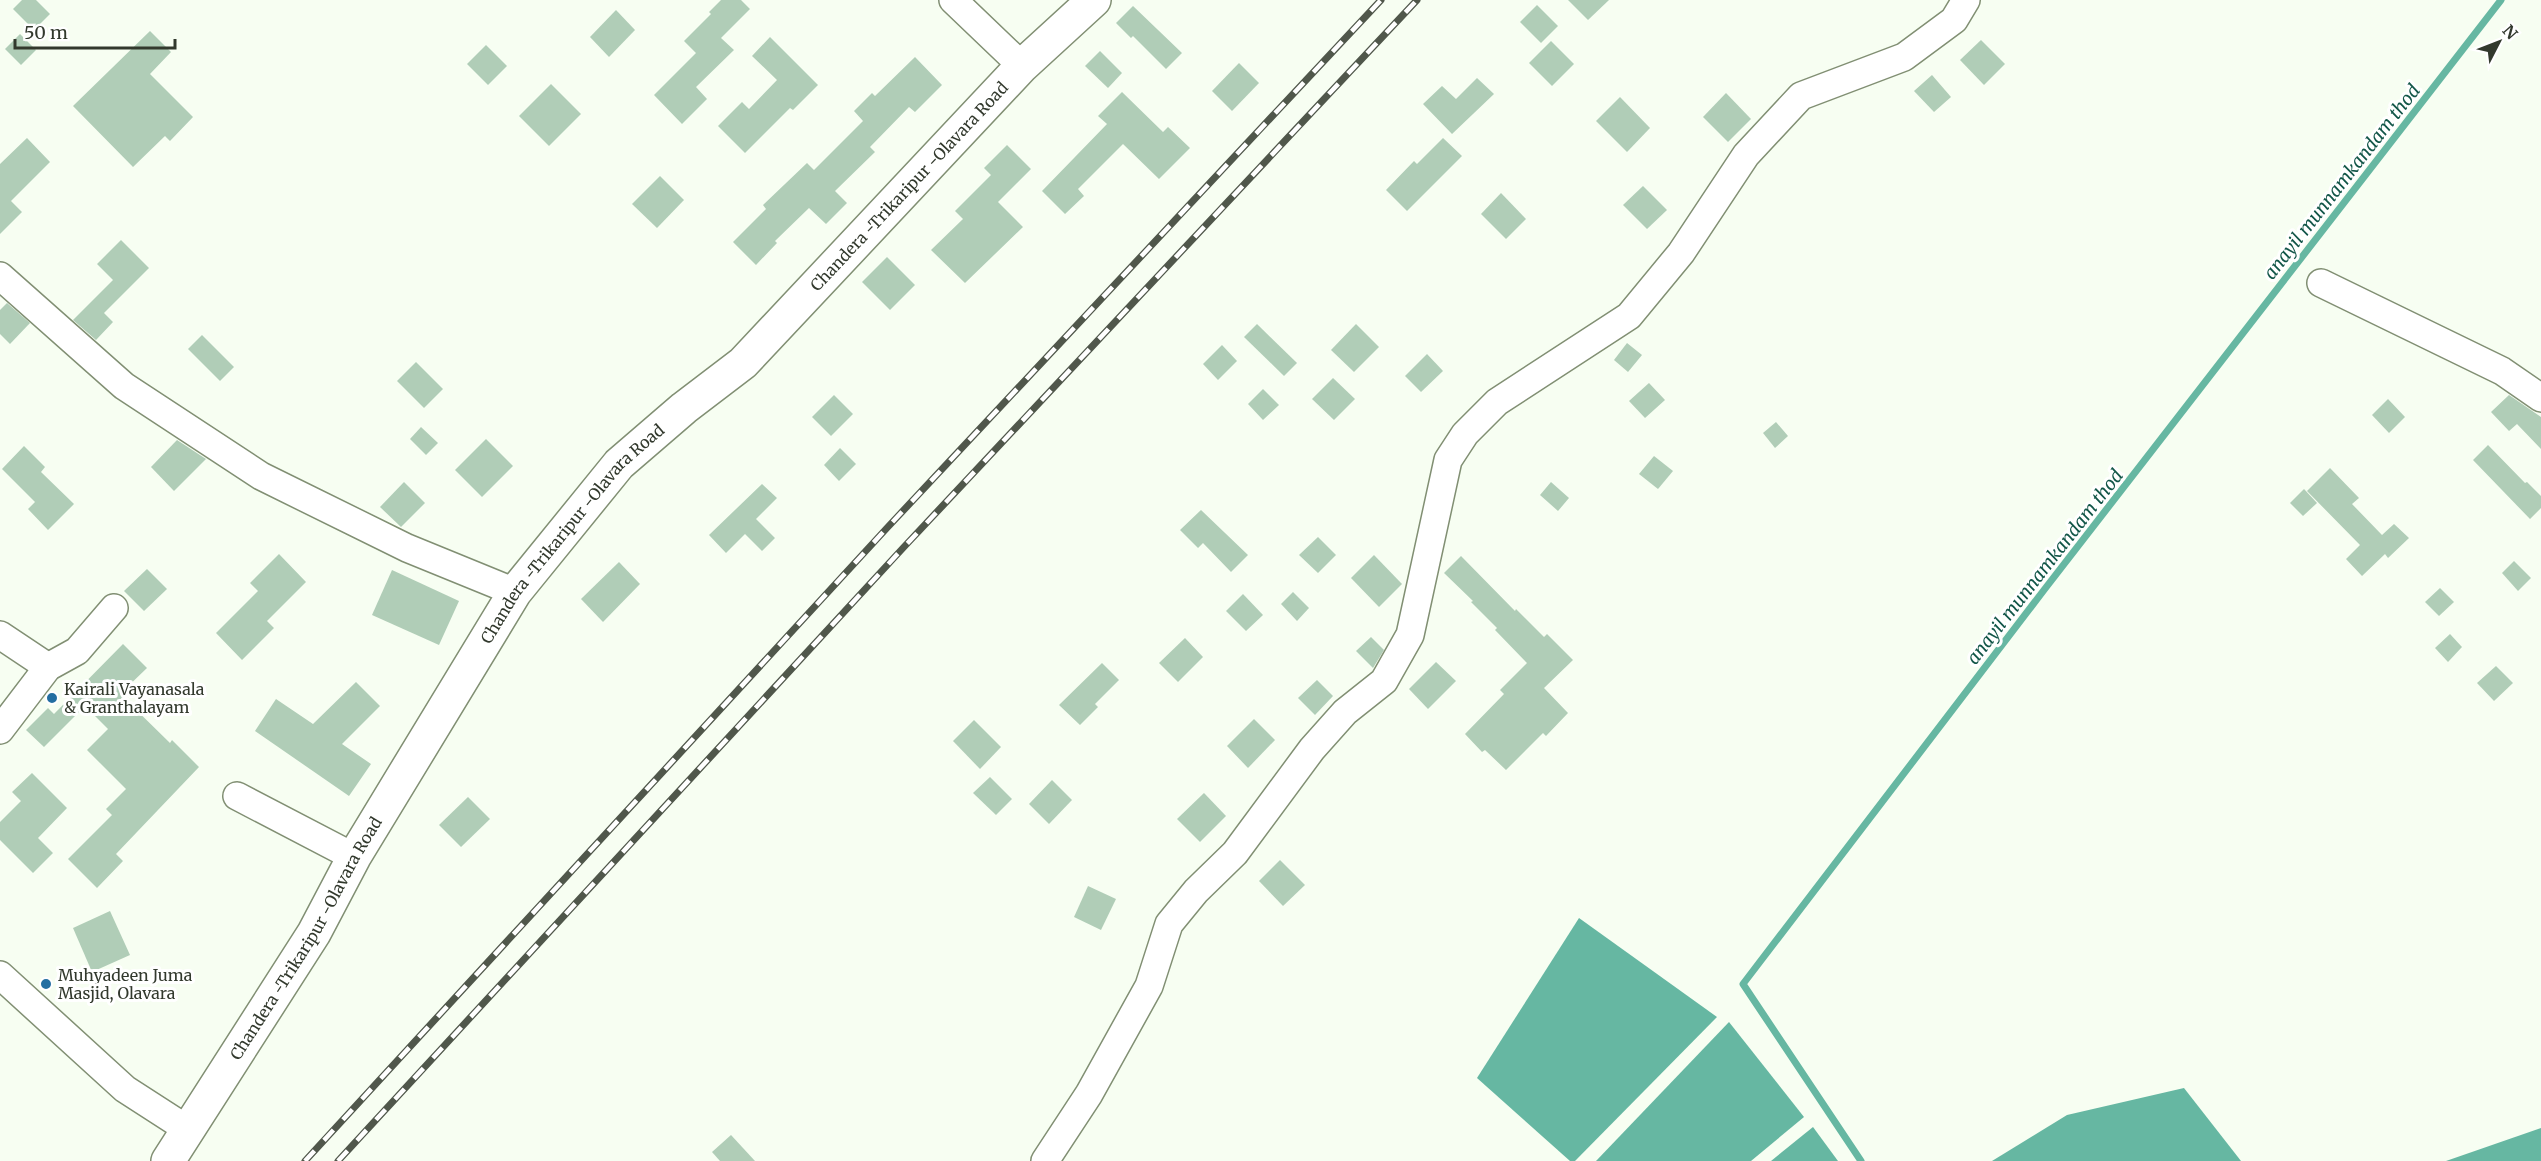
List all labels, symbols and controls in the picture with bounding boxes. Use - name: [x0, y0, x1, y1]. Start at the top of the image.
- scale bar: [15, 12, 176, 50]
- north arrow: [2469, 12, 2529, 72]
- text: 50 m: [24, 21, 68, 44]
- text: N: [2498, 21, 2522, 44]
- street label: Chandera -Trikaripur -Olavara Road: [806, 77, 1012, 295]
- water label: anayil munnamkandam thod: [2258, 79, 2425, 284]
- street label: Chandera -Trikaripur -Olavara Road: [476, 420, 668, 647]
- water label: anayil munnamkandam thod: [1961, 464, 2128, 669]
- place label: Kairali Vayanasala & Granthalayam: [64, 679, 205, 717]
- marker: Kairali Vayanasala & Granthalayam: [45, 691, 59, 705]
- street label: Chandera -Trikaripur -Olavara Road: [225, 813, 386, 1063]
- place label: Muhyadeen Juma Masjid, Olavara: [58, 965, 193, 1003]
- marker: Muhyadeen Juma Masjid, Olavara: [39, 977, 53, 991]

